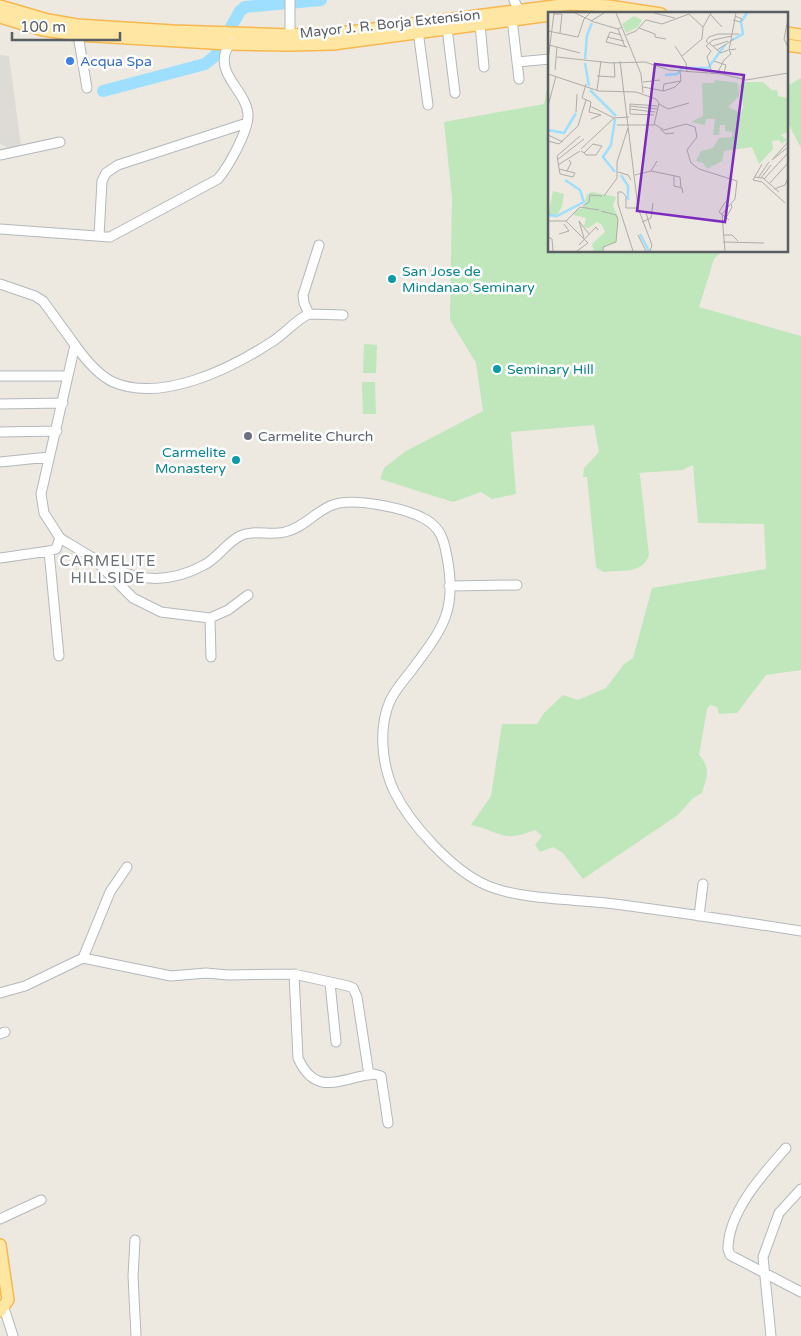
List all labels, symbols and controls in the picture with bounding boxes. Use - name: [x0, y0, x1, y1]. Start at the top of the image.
- street label: Mayor J. R. Borja Extension: [299, 6, 481, 42]
- scale bar: [12, 10, 120, 42]
- inset map: [548, 12, 788, 252]
- text: 100 m: [20, 18, 66, 36]
- place label: Acqua Spa: [80, 53, 152, 70]
- marker: Acqua Spa: [64, 55, 76, 67]
- place label: San Jose de Mindanao Seminary: [402, 263, 535, 296]
- marker: San Jose de Mindanao Seminary: [386, 273, 398, 285]
- place label: Seminary Hill: [507, 361, 594, 378]
- marker: Seminary Hill: [491, 363, 503, 375]
- place label: Carmelite Church: [258, 428, 373, 445]
- marker: Carmelite Church: [242, 430, 254, 442]
- place label: Carmelite Monastery: [155, 444, 226, 477]
- marker: Carmelite Monastery: [230, 454, 242, 466]
- district label: CARMELITE HILLSIDE: [60, 552, 156, 587]

